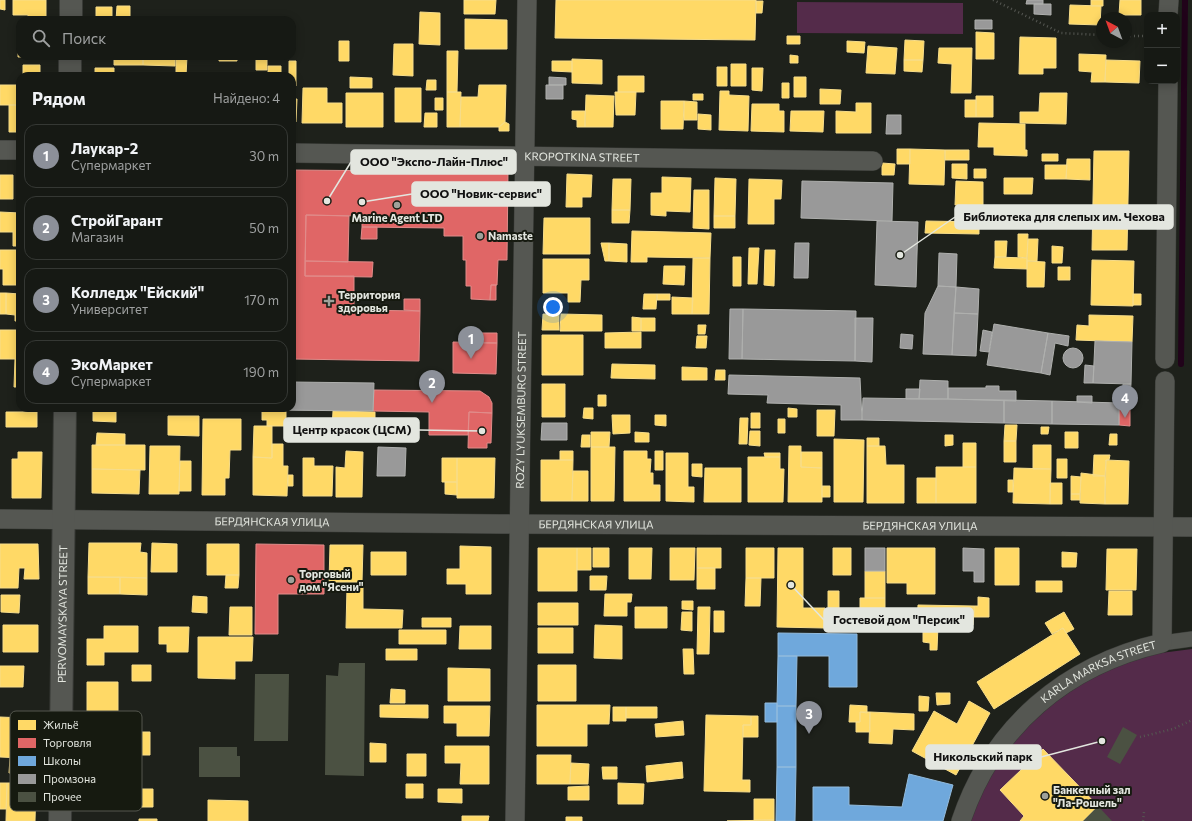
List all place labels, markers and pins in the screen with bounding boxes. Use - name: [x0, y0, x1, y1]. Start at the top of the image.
- callout: ООО "Экспо-Лайн-Плюс": [351, 150, 516, 174]
- callout: ООО "Новик-сервис": [412, 182, 550, 206]
- marker: Marine Agent LTD: [392, 200, 402, 210]
- callout: Библиотека для слепых им. Чехова: [955, 205, 1173, 229]
- place label: Marine Agent LTD: [351, 211, 443, 224]
- place label: Namaste: [488, 229, 533, 242]
- marker: Namaste: [475, 231, 485, 241]
- place label: Территория здоровья: [338, 288, 400, 314]
- marker: Территория здоровья: [323, 295, 335, 307]
- pin: 1: [458, 326, 484, 359]
- pin: 2: [419, 370, 445, 403]
- pin: 4: [1112, 385, 1138, 418]
- callout: Центр красок (ЦСМ): [284, 418, 419, 442]
- place label: Торговый дом "Ясени": [299, 567, 364, 593]
- marker: Торговый дом "Ясени": [286, 575, 296, 585]
- callout: Гостевой дом "Персик": [824, 608, 973, 632]
- pin: 3: [796, 701, 822, 734]
- callout: Никольский парк: [926, 745, 1041, 769]
- place label: Банкетный зал "Ла-Рошель": [1053, 783, 1130, 809]
- marker: Банкетный зал "Ла-Рошель": [1040, 791, 1050, 801]

